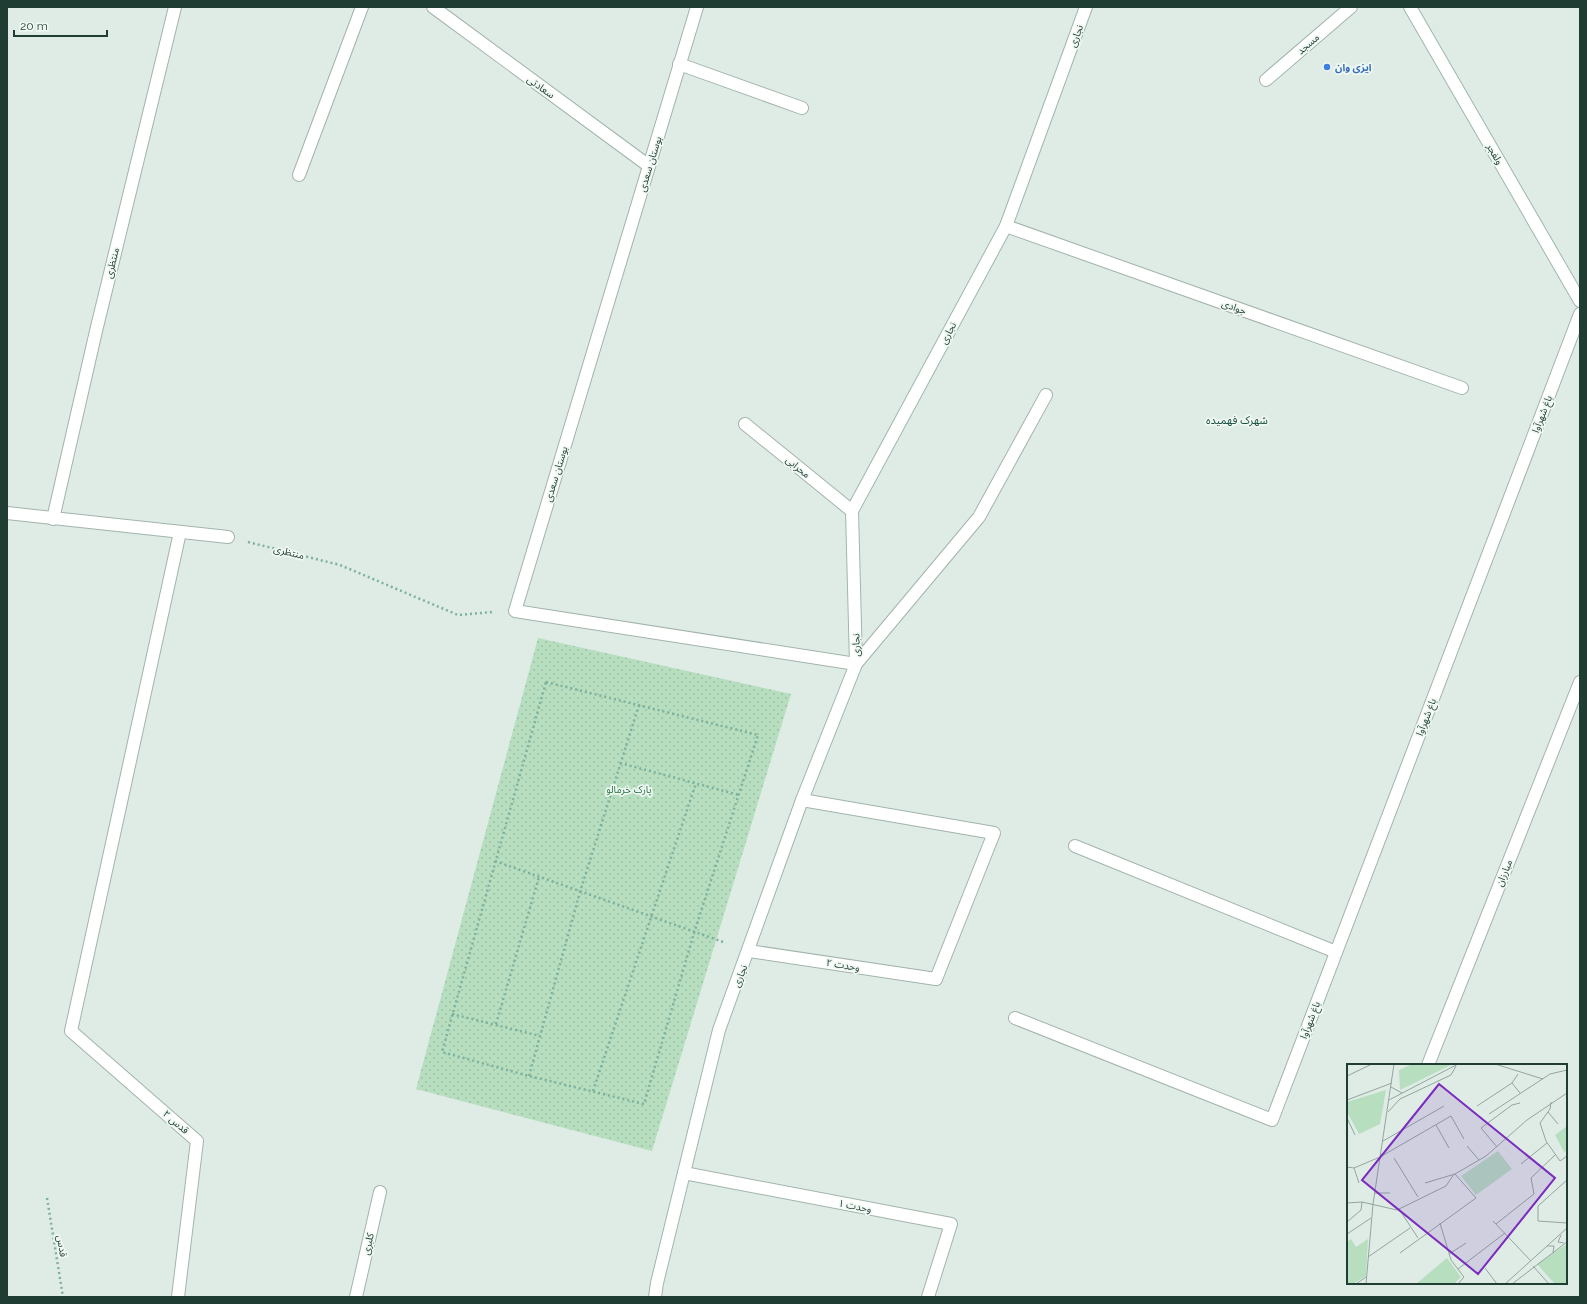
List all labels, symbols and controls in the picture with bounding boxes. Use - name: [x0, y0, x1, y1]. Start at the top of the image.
- scale bar: [14, 12, 107, 38]
- text: 20 m: [20, 19, 48, 33]
- street label: نجاری: [1067, 23, 1086, 49]
- street label: مسجد: [1295, 31, 1321, 57]
- marker: ایزی وان: [1322, 62, 1332, 72]
- place label: ایزی وان: [1335, 62, 1372, 74]
- street label: سعادتی: [525, 73, 557, 101]
- street label: بوستان سعدی: [636, 135, 665, 193]
- street label: ولفجر: [1483, 141, 1505, 167]
- street label: منتظری: [103, 247, 122, 280]
- street label: جوادی: [1220, 297, 1248, 317]
- street label: نجاری: [938, 320, 959, 346]
- street label: باغ شهرآوا: [1530, 394, 1556, 435]
- district label: شهرک فهمیده: [1206, 414, 1268, 427]
- street label: بوستان سعدی: [542, 445, 571, 503]
- street label: محرابی: [783, 454, 812, 481]
- street label: منتظری: [272, 543, 305, 562]
- street label: نجاری: [850, 633, 863, 657]
- street label: باغ شهرآوا: [1414, 697, 1440, 738]
- park label: پارک خرمالو: [606, 784, 652, 796]
- street label: مبارزان: [1494, 858, 1515, 888]
- street label: وحدت ۲: [825, 957, 861, 974]
- street label: نجاری: [731, 963, 750, 989]
- street label: باغ شهرآوا: [1298, 1000, 1324, 1041]
- inset map: [1347, 1064, 1567, 1284]
- street label: قدس ۲: [161, 1108, 191, 1136]
- street label: وحدت ۱: [837, 1197, 873, 1216]
- street label: کلبری: [360, 1231, 377, 1256]
- street label: قدس: [55, 1234, 69, 1258]

